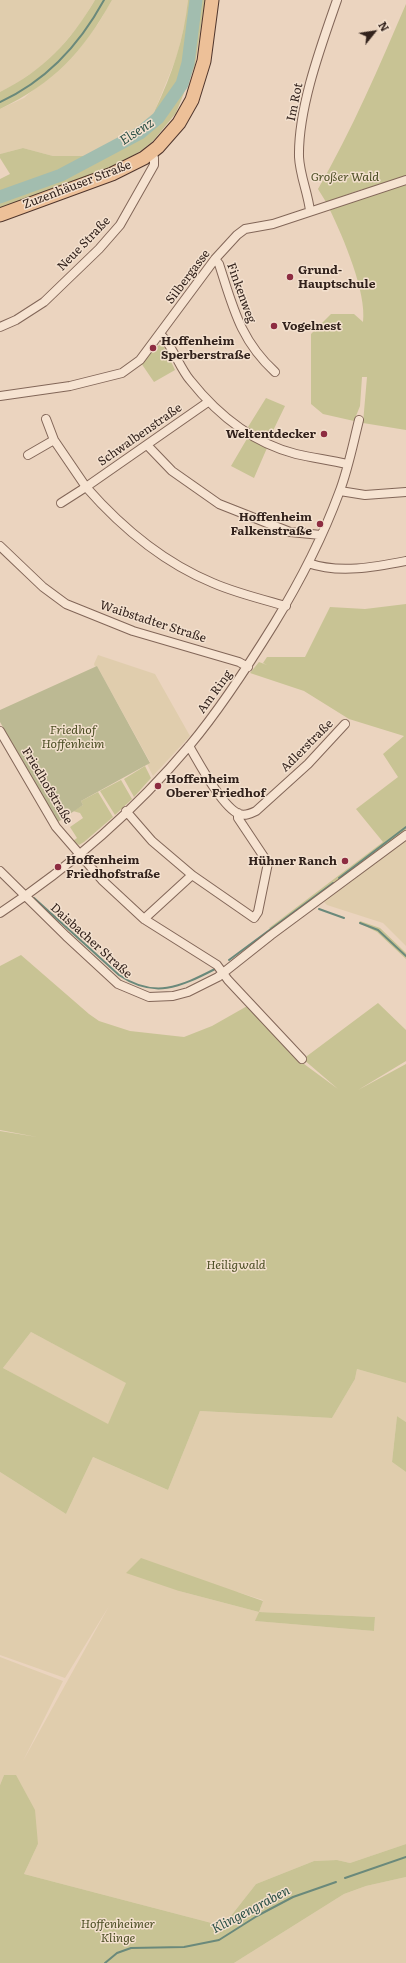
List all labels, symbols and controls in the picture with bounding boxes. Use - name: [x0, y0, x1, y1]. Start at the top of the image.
- north arrow: [354, 12, 394, 52]
- text: N: [375, 18, 394, 34]
- street label: Im Rot: [284, 81, 306, 123]
- water label: Elsenz: [117, 115, 157, 149]
- street label: Zuzenhäuser Straße: [21, 158, 133, 212]
- park label: Großer Wald: [311, 170, 379, 184]
- street label: Neue Straße: [55, 214, 113, 274]
- street label: Silbergasse: [163, 247, 213, 307]
- street label: Finkenweg: [223, 261, 259, 325]
- place label: Grund- Hauptschule: [298, 263, 375, 291]
- marker: Grund- Hauptschule: [285, 272, 295, 282]
- place label: Vogelnest: [282, 319, 341, 333]
- marker: Vogelnest: [269, 321, 279, 331]
- place label: Hoffenheim Sperberstraße: [161, 334, 250, 362]
- marker: Hoffenheim Sperberstraße: [148, 343, 158, 353]
- street label: Schwalbenstraße: [95, 401, 185, 469]
- place label: Weltentdecker: [226, 427, 316, 441]
- marker: Weltentdecker: [319, 429, 329, 439]
- place label: Hoffenheim Falkenstraße: [230, 510, 312, 538]
- marker: Hoffenheim Falkenstraße: [315, 519, 325, 529]
- street label: Waibstadter Straße: [98, 598, 208, 646]
- street label: Am Ring: [194, 668, 236, 716]
- street label: Adlerstraße: [278, 717, 336, 775]
- park label: Friedhof Hoffenheim: [41, 723, 105, 751]
- street label: Friedhofstraße: [19, 745, 75, 827]
- place label: Hoffenheim Oberer Friedhof: [166, 772, 266, 800]
- marker: Hoffenheim Oberer Friedhof: [153, 781, 163, 791]
- place label: Hoffenheim Friedhofstraße: [66, 853, 160, 881]
- place label: Hühner Ranch: [248, 854, 337, 868]
- marker: Hühner Ranch: [340, 856, 350, 866]
- marker: Hoffenheim Friedhofstraße: [53, 862, 63, 872]
- street label: Daisbacher Straße: [47, 901, 135, 981]
- park label: Heiligwald: [206, 1258, 266, 1272]
- water label: Klingengraben: [209, 1883, 293, 1937]
- park label: Hoffenheimer Klinge: [81, 1917, 155, 1945]

